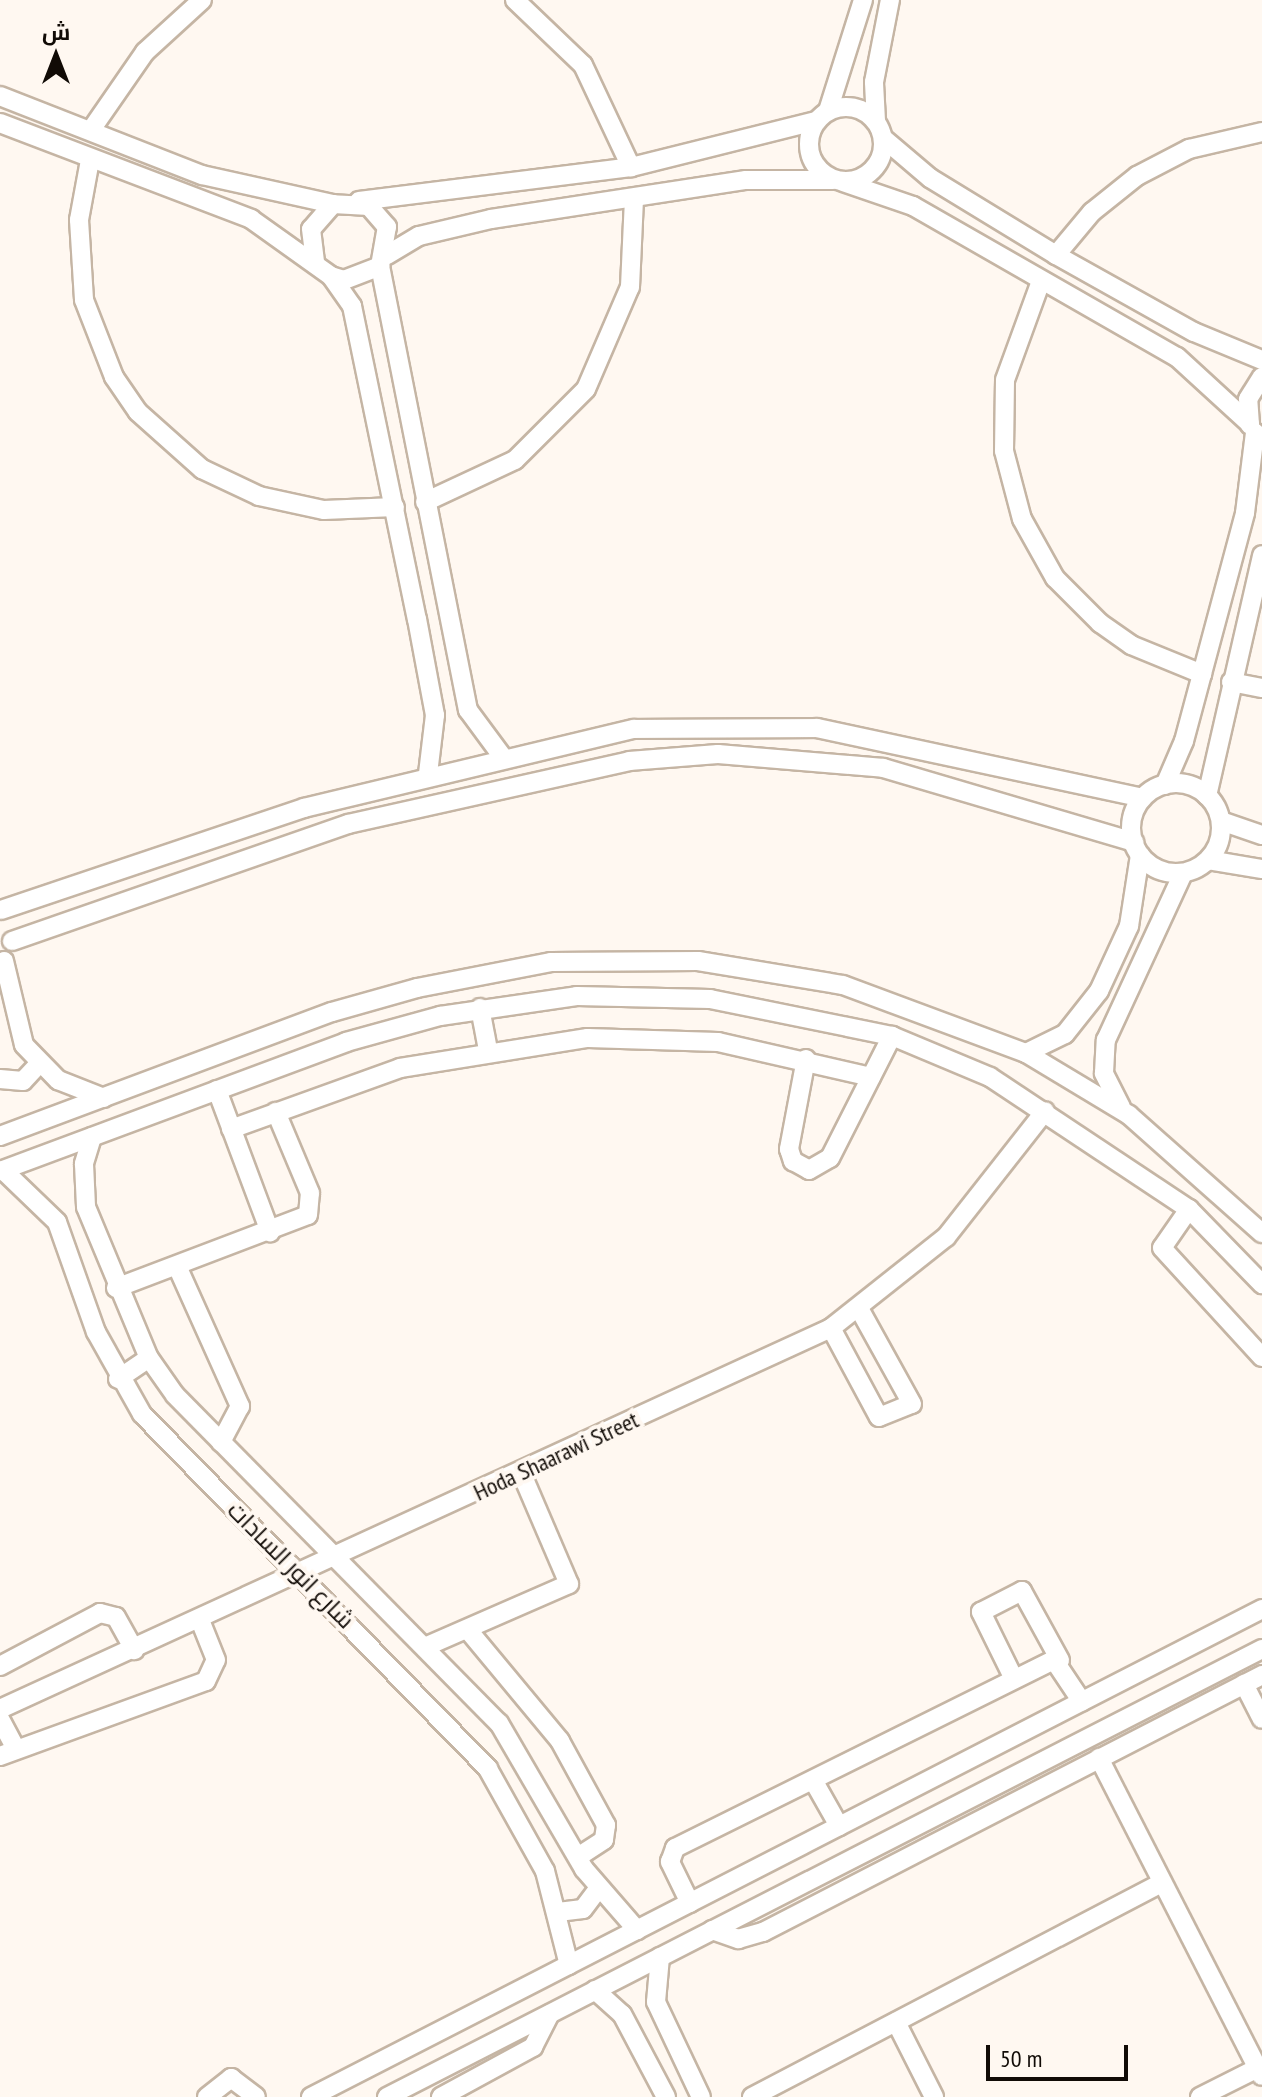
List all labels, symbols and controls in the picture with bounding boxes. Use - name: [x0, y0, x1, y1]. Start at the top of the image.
- north arrow: [16, 16, 96, 96]
- text: ش: [42, 18, 70, 46]
- street label: Hoda Shaarawi Street: [469, 1405, 643, 1507]
- street label: شارع انور السادات: [222, 1496, 360, 1634]
- scale bar: [990, 2029, 1132, 2079]
- text: 50 m: [1000, 2043, 1042, 2074]

